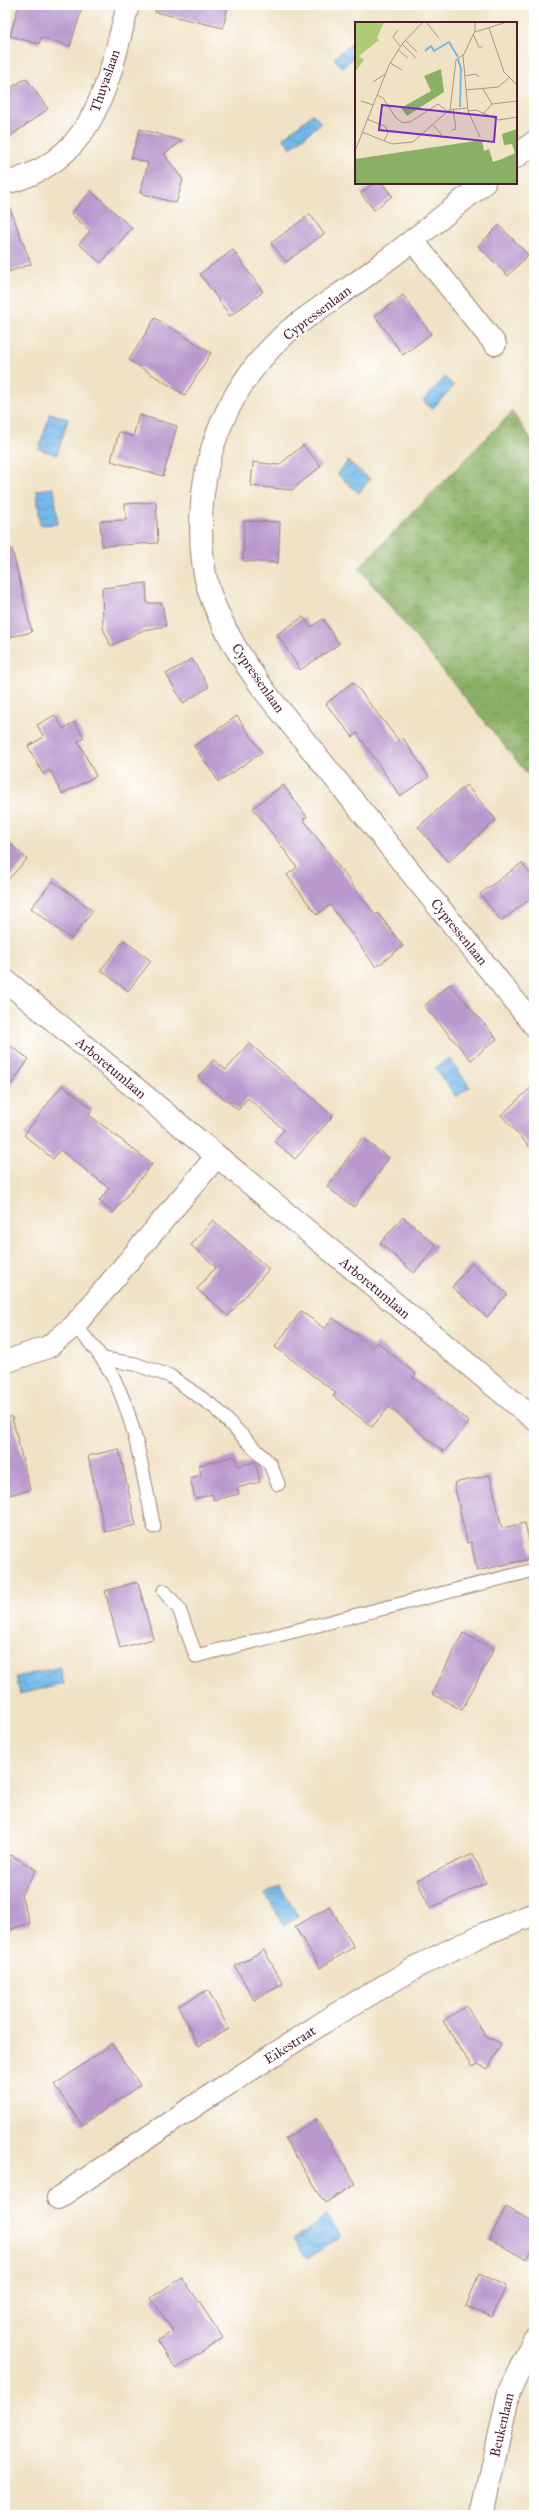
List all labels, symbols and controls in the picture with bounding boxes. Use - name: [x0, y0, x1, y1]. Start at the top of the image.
- inset map: [355, 22, 517, 184]
- street label: Thuyaslaan: [86, 47, 124, 115]
- street label: Cypressenlaan: [280, 282, 355, 344]
- street label: Cypressenlaan: [228, 640, 288, 716]
- street label: Cypressenlaan: [427, 895, 491, 969]
- street label: Arboretumlaan: [71, 1033, 150, 1103]
- street label: Arboretumlaan: [335, 1253, 414, 1323]
- street label: Eikestraat: [261, 2022, 319, 2068]
- street label: Beukenlaan: [486, 2391, 518, 2459]

